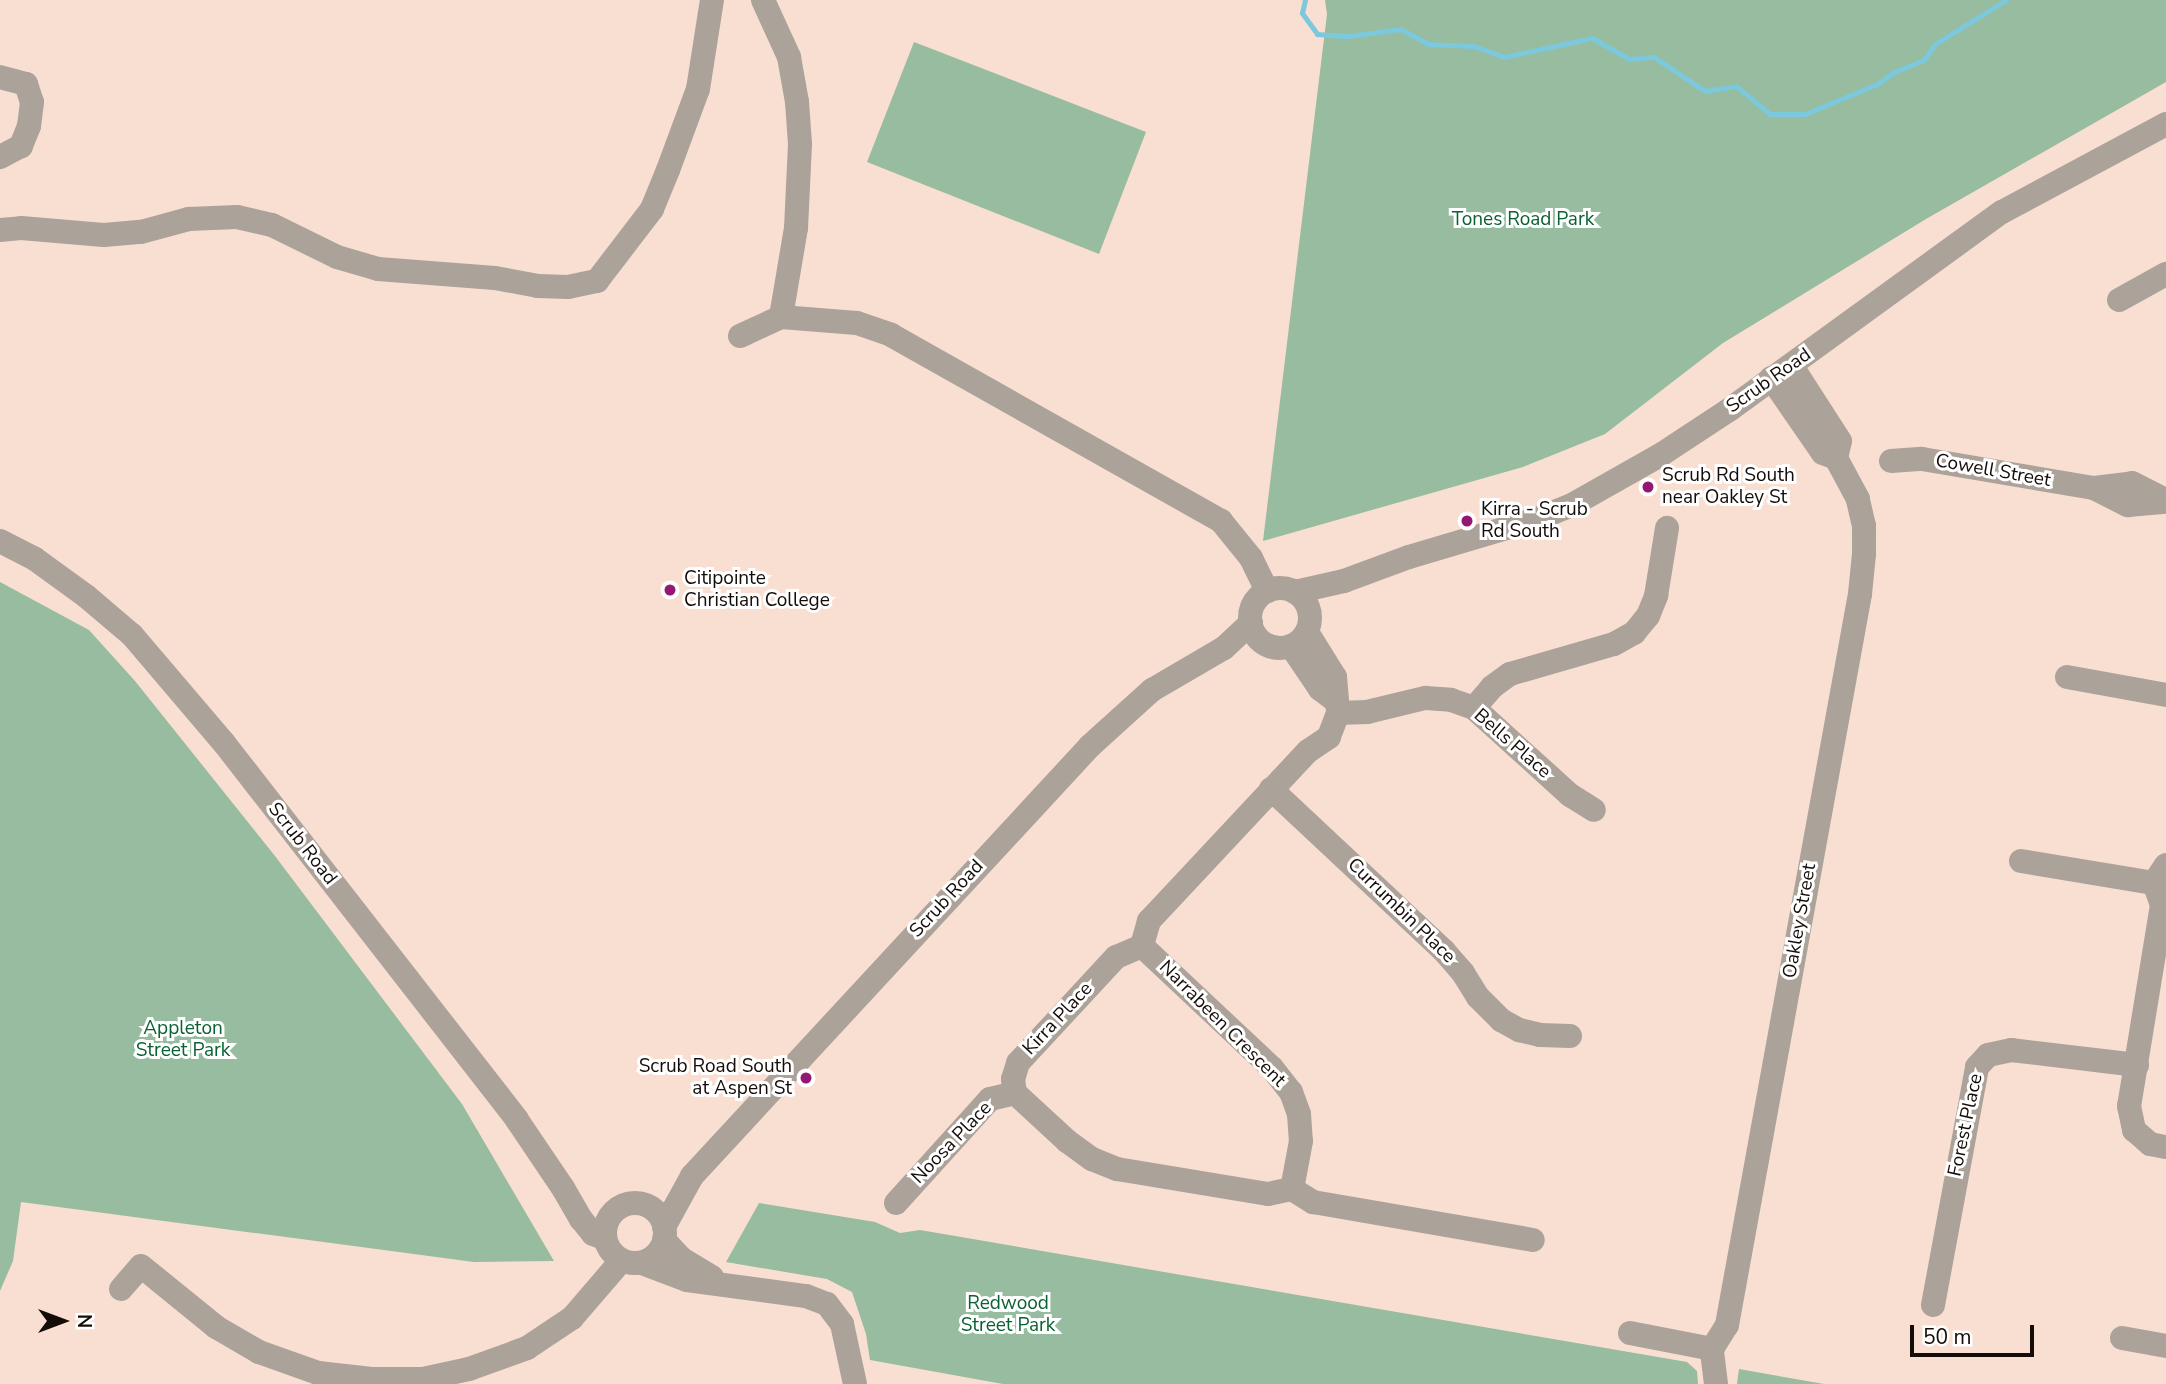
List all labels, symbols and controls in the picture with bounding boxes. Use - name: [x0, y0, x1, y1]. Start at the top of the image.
- park label: Tones Road Park: [1452, 209, 1594, 231]
- street label: Scrub Road: [1722, 344, 1816, 418]
- street label: Cowell Street: [1934, 450, 2052, 492]
- place label: Scrub Rd South near Oakley St: [1662, 465, 1795, 509]
- marker: Scrub Rd South near Oakley St: [1640, 479, 1656, 495]
- place label: Kirra - Scrub Rd South: [1481, 499, 1588, 543]
- marker: Kirra - Scrub Rd South: [1459, 513, 1475, 529]
- place label: Citipointe Christian College: [684, 568, 830, 612]
- marker: Citipointe Christian College: [662, 582, 678, 598]
- street label: Bells Place: [1469, 704, 1555, 784]
- street label: Scrub Road: [263, 798, 341, 890]
- street label: Currumbin Place: [1342, 854, 1460, 968]
- street label: Scrub Road: [905, 855, 989, 943]
- street label: Oakley Street: [1779, 862, 1821, 980]
- street label: Narrabeen Crescent: [1154, 956, 1290, 1092]
- street label: Kirra Place: [1019, 978, 1097, 1060]
- park label: Appleton Street Park: [136, 1018, 230, 1062]
- place label: Scrub Road South at Aspen St: [639, 1056, 792, 1100]
- marker: Scrub Road South at Aspen St: [798, 1070, 814, 1086]
- street label: Forest Place: [1944, 1072, 1988, 1178]
- street label: Noosa Place: [907, 1097, 997, 1189]
- north arrow: [28, 1286, 98, 1356]
- park label: Redwood Street Park: [961, 1293, 1055, 1337]
- scale bar: [1914, 1310, 2038, 1354]
- text: N: [71, 1314, 97, 1328]
- text: 50 m: [1923, 1323, 1972, 1351]

